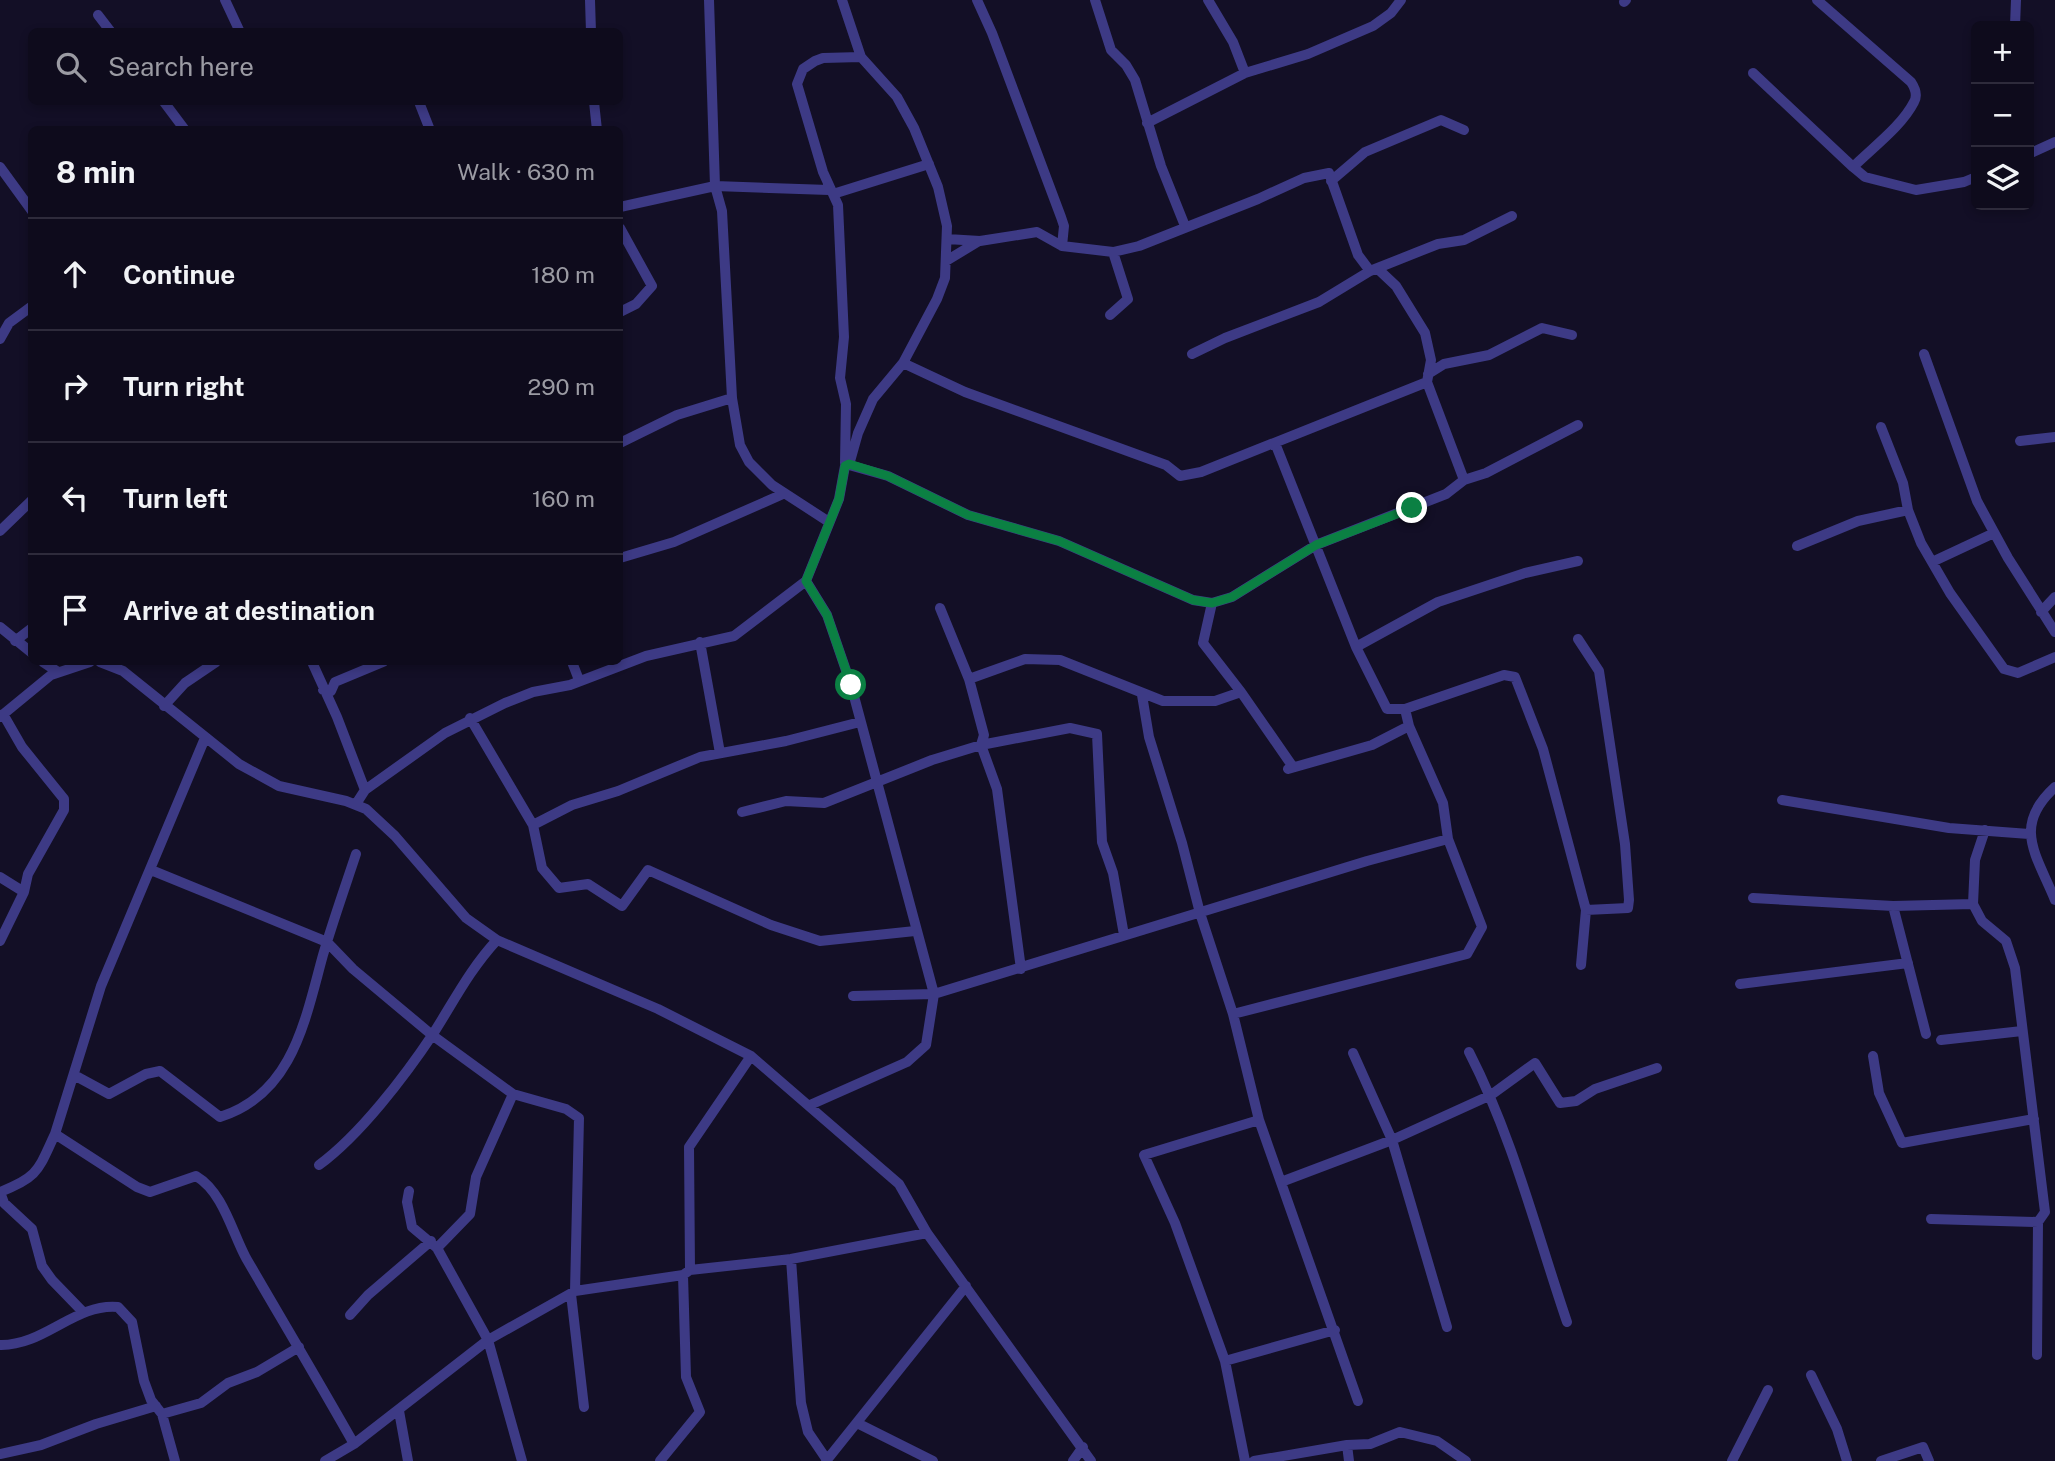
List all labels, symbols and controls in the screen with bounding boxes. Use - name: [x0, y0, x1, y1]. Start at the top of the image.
- map controls: [1971, 21, 2034, 210]
- button: +: [1971, 21, 2034, 84]
- search box: [28, 28, 623, 105]
- icon: search: [52, 48, 90, 86]
- text: Search here: [108, 51, 254, 82]
- button: −: [1971, 84, 2034, 147]
- button: layers: [1971, 147, 2034, 210]
- text: 8 min: [56, 154, 136, 190]
- text: Walk · 630 m: [457, 158, 595, 185]
- icon: ahead: [56, 255, 94, 293]
- text: Continue: [123, 259, 235, 290]
- text: 180 m: [531, 261, 595, 288]
- icon: right: [56, 367, 94, 405]
- text: Turn right: [123, 371, 245, 402]
- text: 290 m: [528, 373, 595, 400]
- icon: left: [56, 479, 94, 517]
- text: Turn left: [123, 483, 228, 514]
- text: 160 m: [532, 485, 595, 512]
- route end: [1396, 492, 1427, 523]
- icon: arrive: [56, 591, 94, 629]
- text: Arrive at destination: [123, 595, 375, 626]
- route start: [835, 669, 866, 700]

